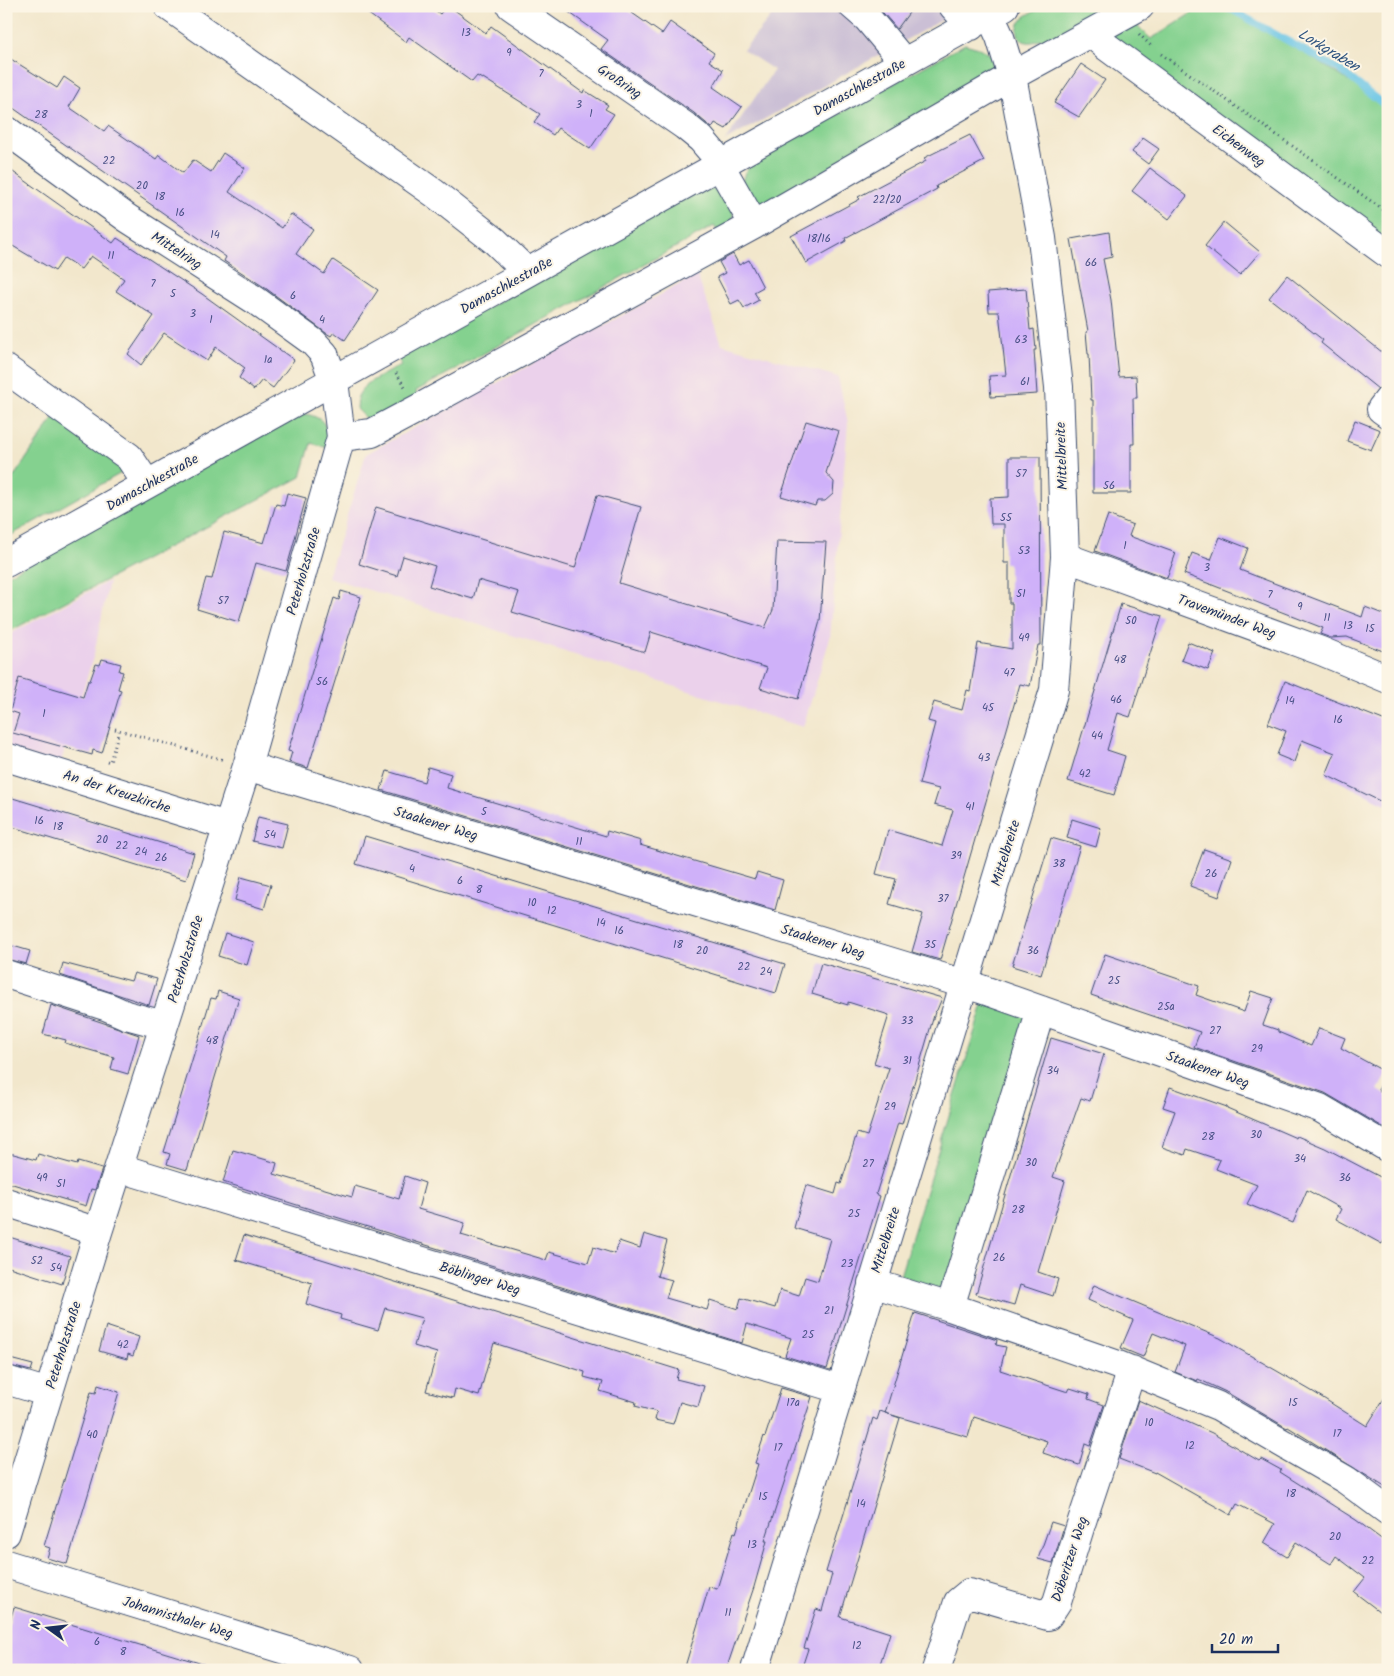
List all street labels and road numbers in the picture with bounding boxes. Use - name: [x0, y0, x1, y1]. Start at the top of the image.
- street label: Damaschkestraße: [809, 53, 910, 122]
- street label: Großring: [593, 59, 646, 105]
- street label: Eichenweg: [1207, 119, 1270, 173]
- street label: Mittelring: [147, 226, 206, 276]
- street label: Damaschkestraße: [456, 251, 557, 320]
- street label: Mittelbreite: [1050, 421, 1074, 490]
- street label: Damaschkestraße: [102, 448, 203, 517]
- street label: Peterholzstraße: [281, 524, 327, 618]
- street label: Travemünder Weg: [1174, 589, 1279, 645]
- street label: An der Kreuzkirche: [60, 764, 174, 820]
- street label: Staakener Weg: [391, 801, 480, 847]
- street label: Mittelbreite: [985, 817, 1027, 889]
- street label: Peterholzstraße: [162, 912, 210, 1006]
- street label: Staakener Weg: [778, 919, 867, 965]
- street label: Staakener Weg: [1163, 1045, 1252, 1094]
- street label: Mittelbreite: [865, 1204, 907, 1276]
- street label: Böblinger Weg: [436, 1256, 523, 1302]
- street label: Peterholzstraße: [40, 1298, 88, 1392]
- street label: Döberitzer Weg: [1046, 1514, 1094, 1605]
- street label: Johannisthaler Weg: [120, 1591, 236, 1645]

